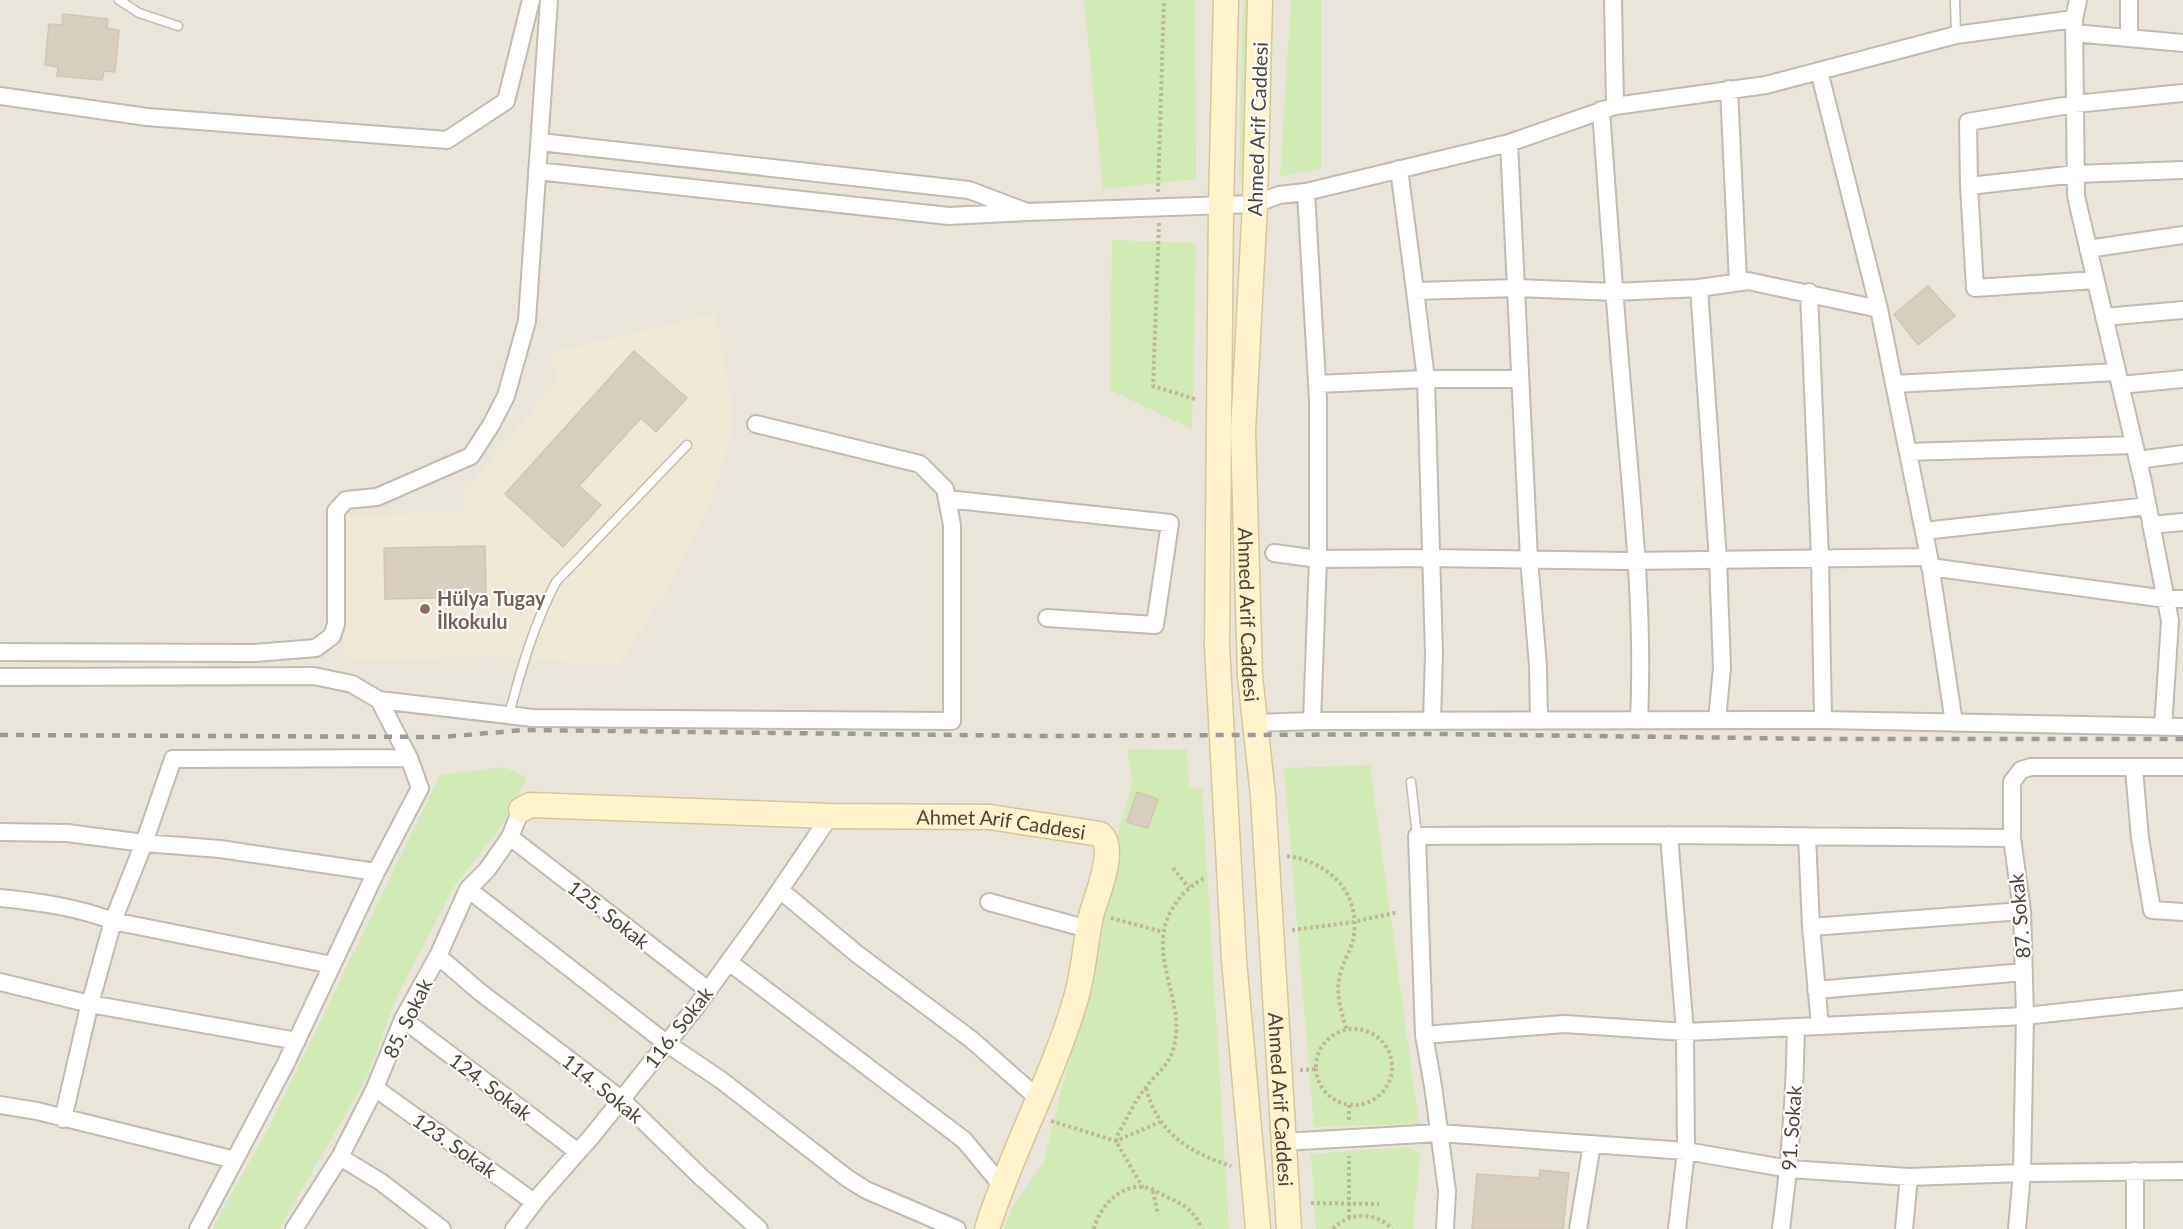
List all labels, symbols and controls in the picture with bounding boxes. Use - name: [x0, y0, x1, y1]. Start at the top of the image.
- street label: Ahmed Arif Caddesi: [1242, 41, 1272, 217]
- street label: Ahmed Arif Caddesi: [1234, 527, 1265, 703]
- place label: Hülya Tugay İlkokulu: [437, 586, 546, 633]
- marker: Hülya Tugay İlkokulu: [418, 602, 432, 616]
- street label: Ahmet Arif Caddesi: [916, 805, 1087, 844]
- street label: 87. Sokak: [2003, 872, 2035, 960]
- street label: 125. Sokak: [563, 875, 655, 954]
- street label: 85. Sokak: [377, 974, 437, 1062]
- street label: 116. Sokak: [639, 981, 718, 1073]
- street label: Ahmed Arif Caddesi: [1264, 1011, 1298, 1187]
- street label: 124. Sokak: [445, 1047, 538, 1125]
- street label: 114. Sokak: [558, 1048, 649, 1128]
- street label: 91. Sokak: [1776, 1084, 1806, 1171]
- street label: 123. Sokak: [408, 1107, 502, 1183]

